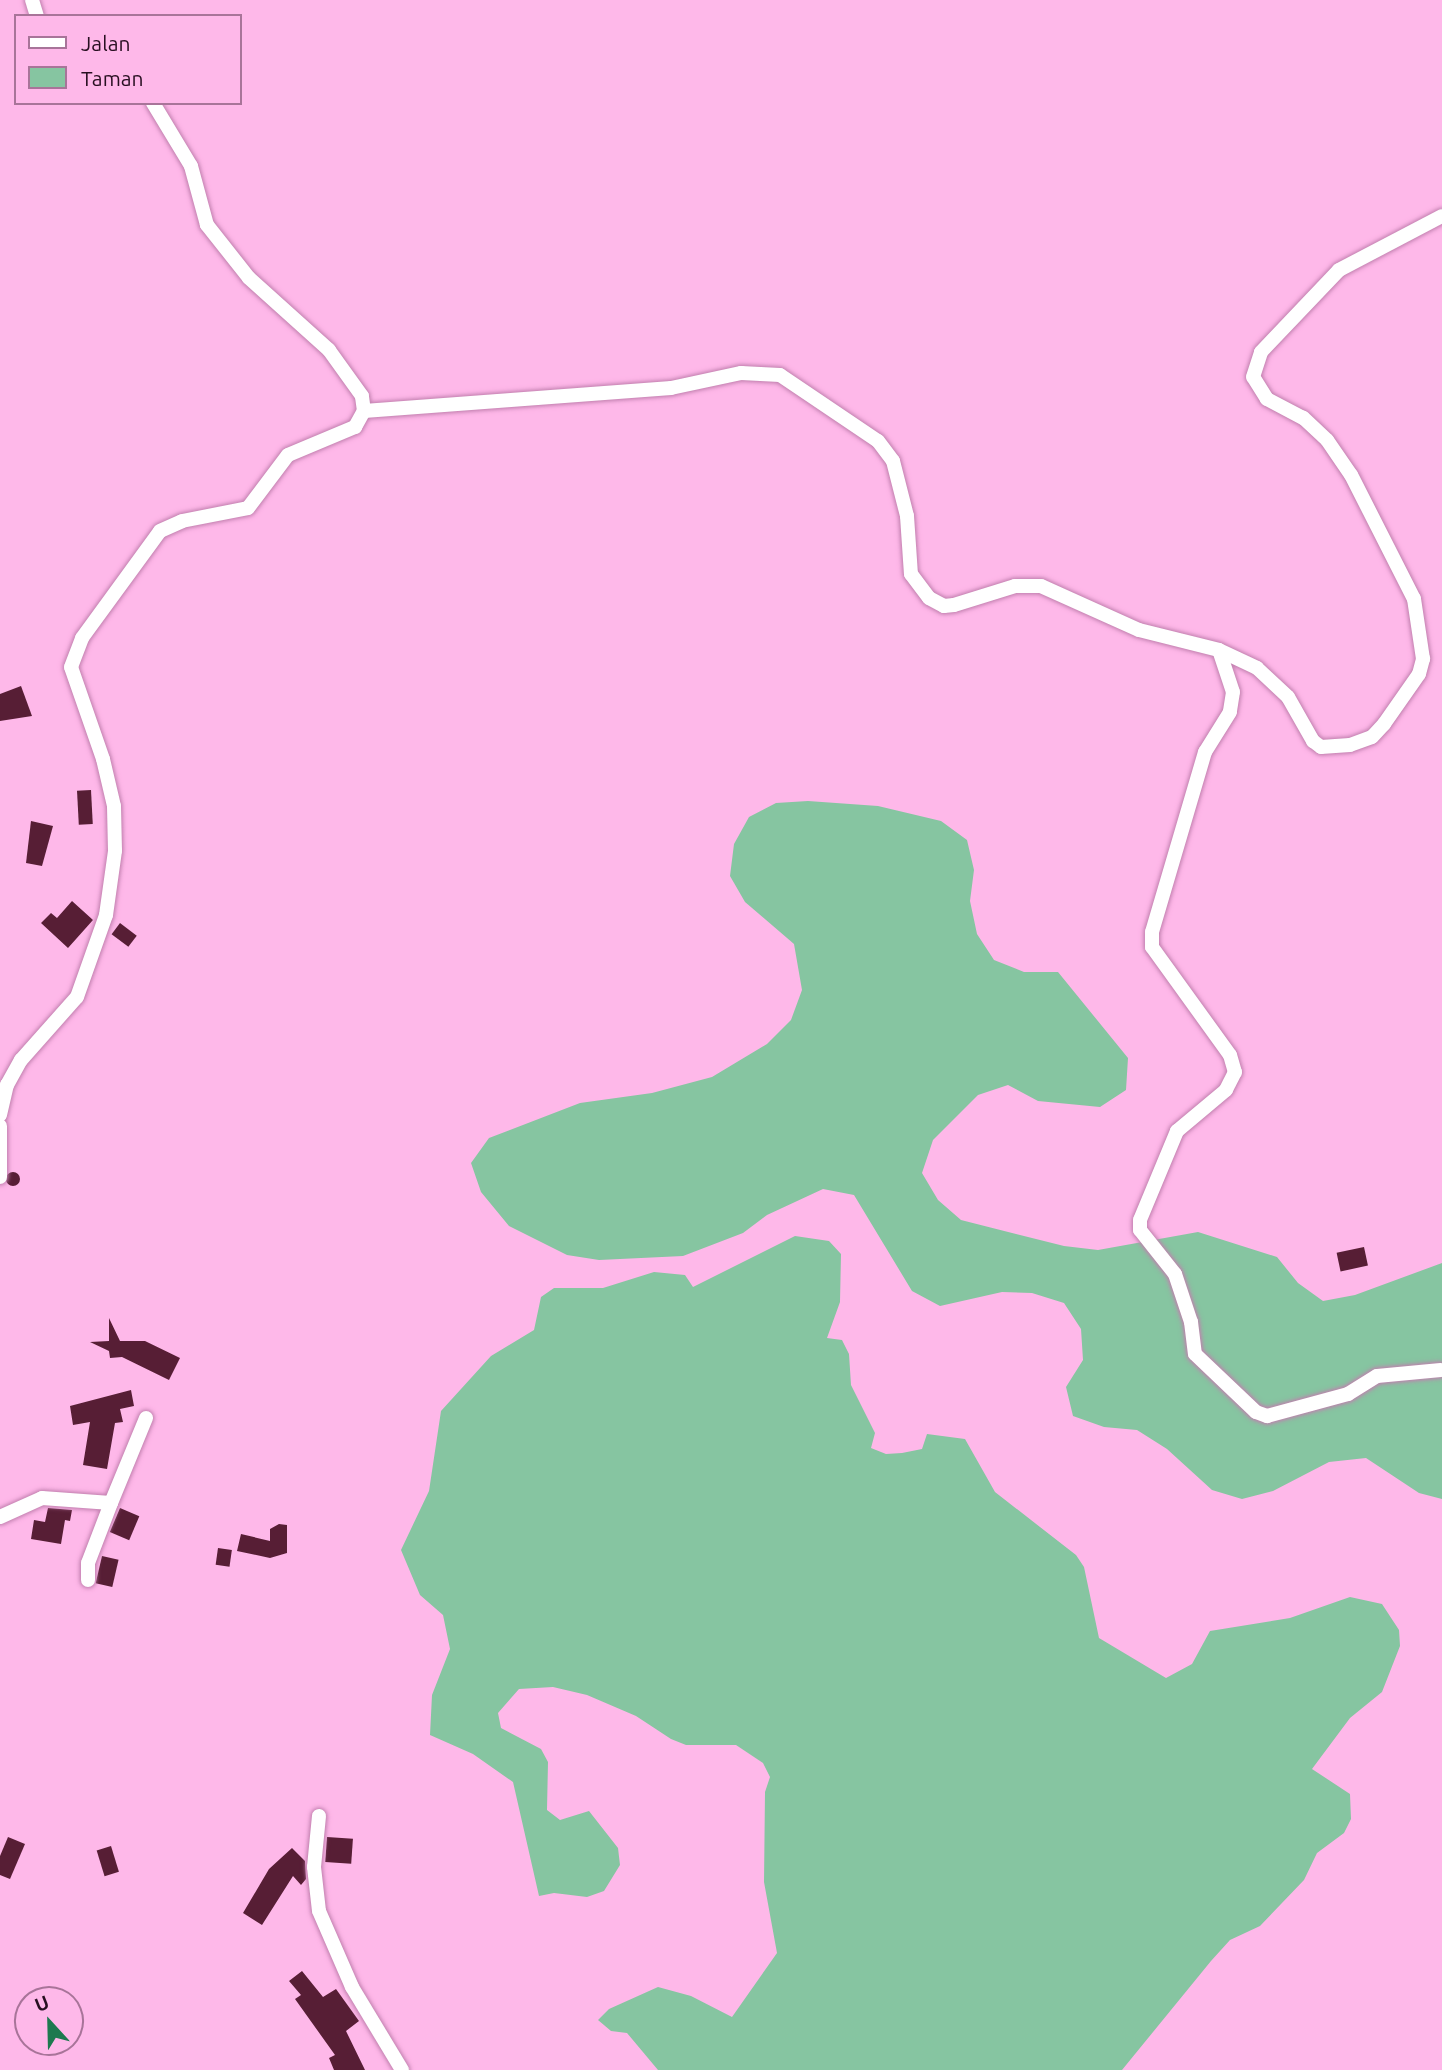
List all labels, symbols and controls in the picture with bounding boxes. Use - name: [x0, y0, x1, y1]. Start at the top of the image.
- legend: [14, 14, 242, 105]
- text: Jalan: [81, 31, 130, 55]
- text: Taman: [81, 66, 144, 90]
- north arrow: [14, 1986, 84, 2056]
- text: U: [32, 1991, 52, 2016]

